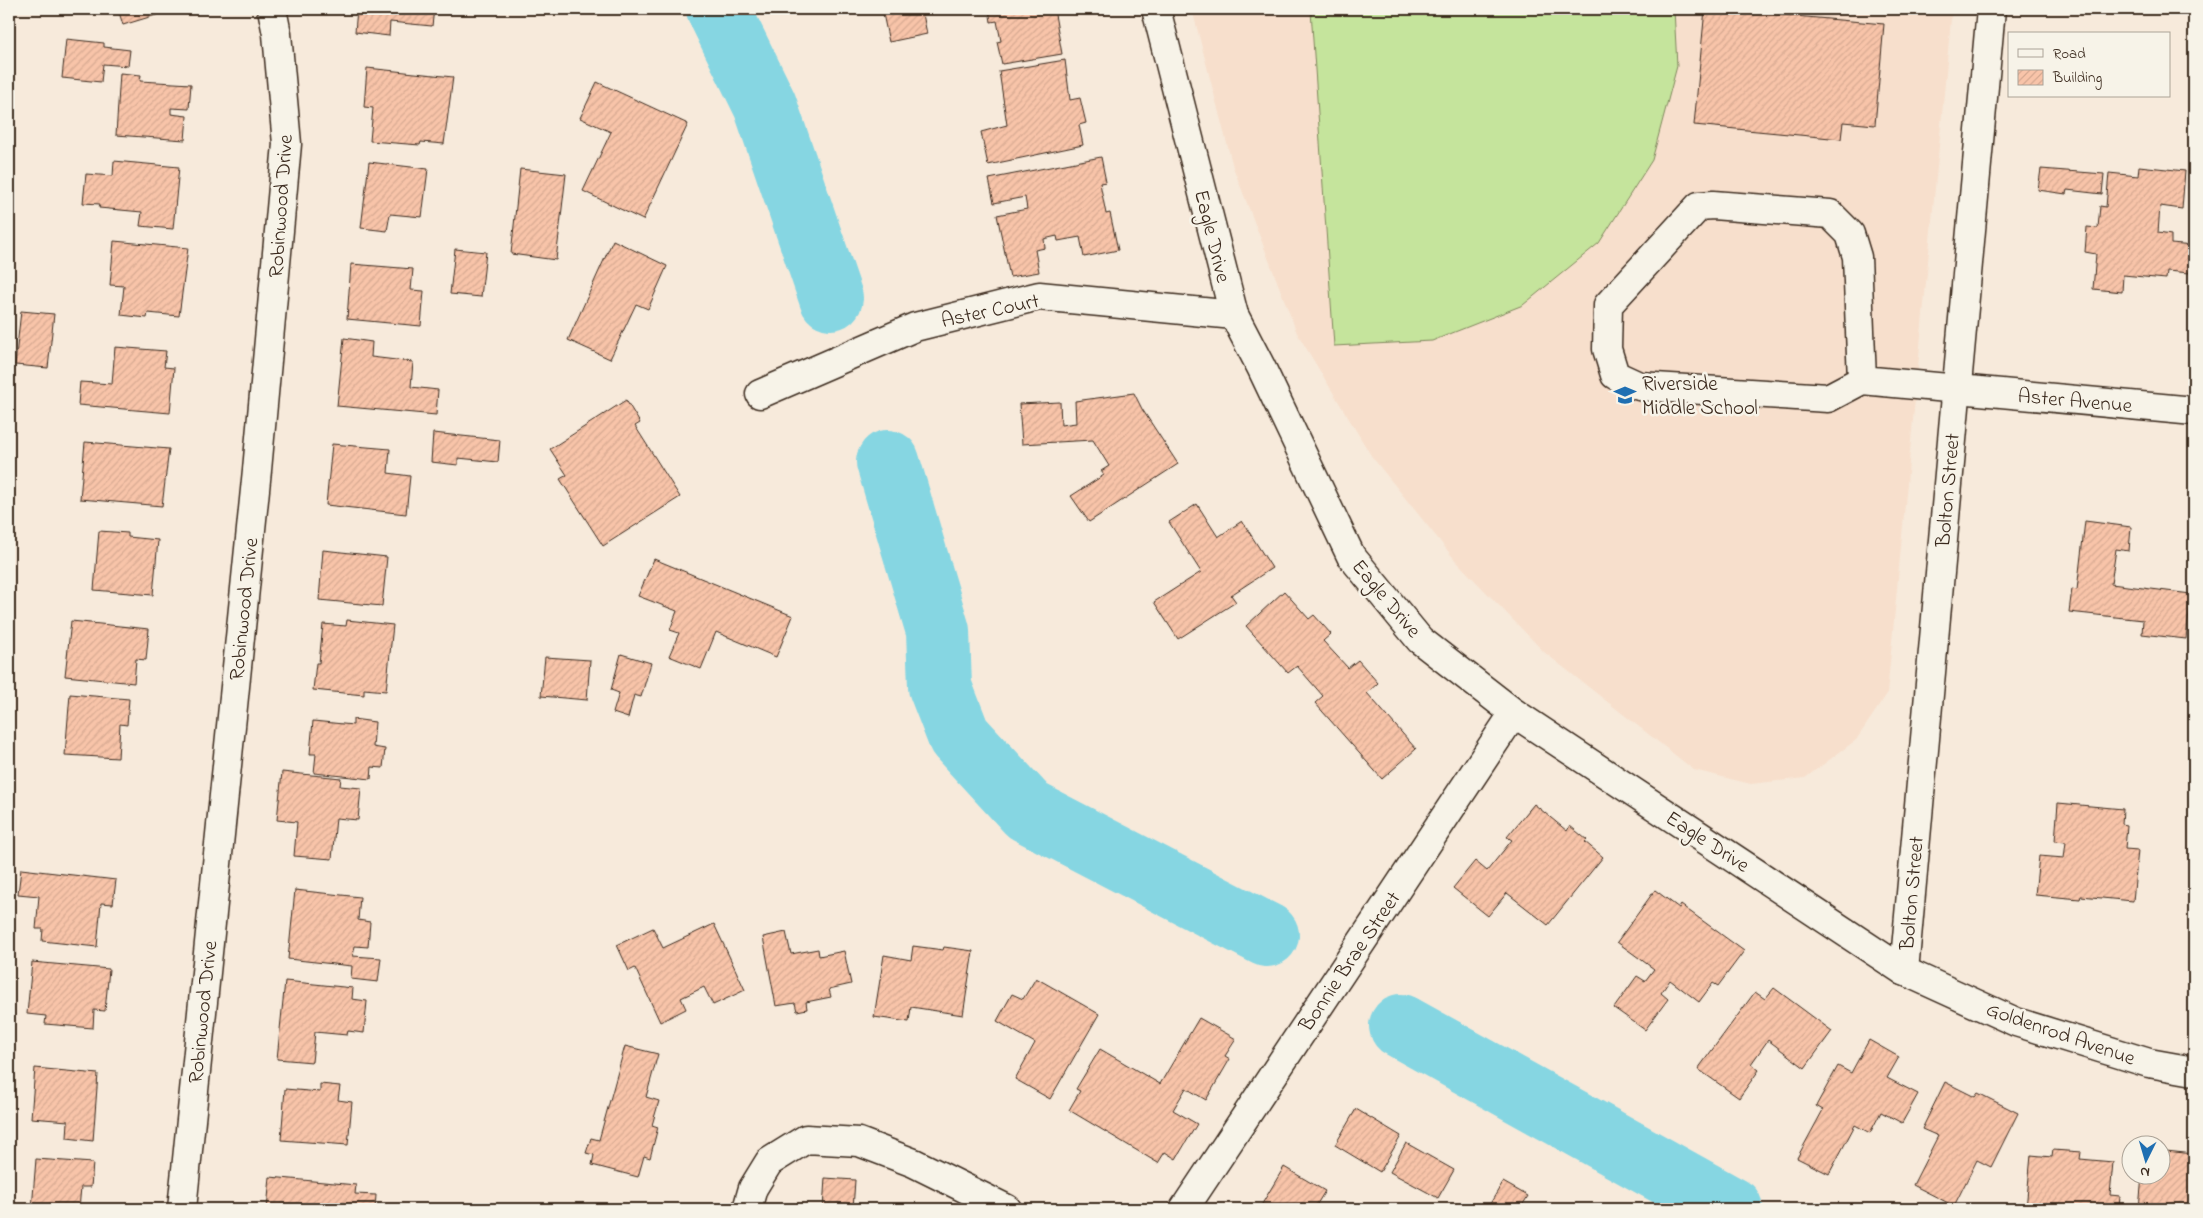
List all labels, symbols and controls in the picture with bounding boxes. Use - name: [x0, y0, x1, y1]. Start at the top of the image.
- legend: [2008, 32, 2170, 98]
- text: Road: [2053, 43, 2086, 65]
- text: Building: [2052, 67, 2102, 90]
- street label: Robinwood Drive: [262, 133, 302, 279]
- street label: Eagle Drive: [1183, 187, 1237, 287]
- street label: Aster Court: [938, 287, 1042, 337]
- place label: Riverside Middle School: [1642, 370, 1758, 424]
- school or university icon: Riverside Middle School: [1612, 382, 1638, 408]
- street label: Aster Avenue: [2016, 382, 2134, 422]
- street label: Bolton Street: [1929, 432, 1969, 549]
- street label: Robinwood Drive: [223, 536, 267, 682]
- street label: Eagle Drive: [1342, 553, 1428, 647]
- street label: Eagle Drive: [1658, 804, 1755, 883]
- street label: Bolton Street: [1893, 835, 1933, 952]
- street label: Bonnie Brae Street: [1292, 886, 1409, 1039]
- street label: Robinwood Drive: [182, 939, 226, 1085]
- street label: Goldenrod Avenue: [1982, 995, 2139, 1075]
- north arrow: [2120, 1136, 2170, 1186]
- text: N: [2139, 1161, 2151, 1182]

